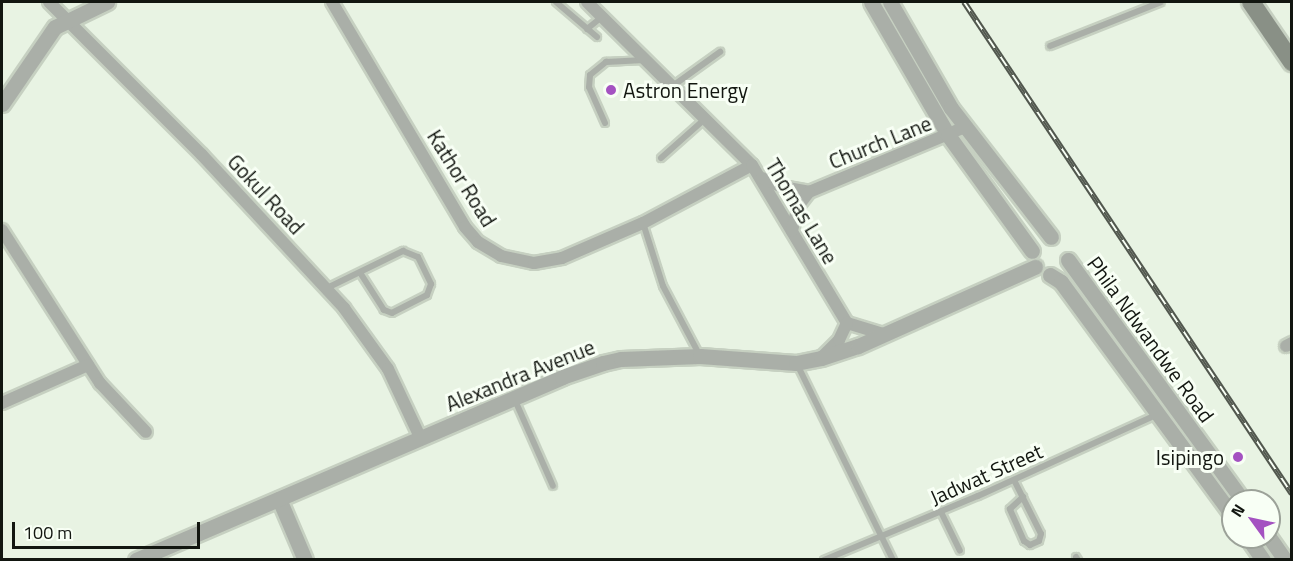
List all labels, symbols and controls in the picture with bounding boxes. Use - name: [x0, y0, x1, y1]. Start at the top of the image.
- place label: Astron Energy: [623, 77, 748, 103]
- marker: Astron Energy: [604, 83, 618, 97]
- street label: Church Lane: [825, 110, 935, 174]
- street label: Kathor Road: [422, 125, 502, 231]
- street label: Gokul Road: [223, 149, 309, 239]
- street label: Thomas Lane: [761, 154, 843, 268]
- street label: Phila Ndwandwe Road: [1082, 251, 1220, 427]
- street label: Alexandra Avenue: [442, 334, 598, 416]
- street label: Jadwat Street: [926, 438, 1046, 510]
- place label: Isipingo: [1156, 444, 1224, 470]
- marker: Isipingo: [1229, 448, 1247, 466]
- north arrow: [1221, 489, 1281, 549]
- text: N: [1224, 499, 1251, 521]
- scale bar: [15, 510, 202, 548]
- text: 100 m: [23, 519, 72, 546]

